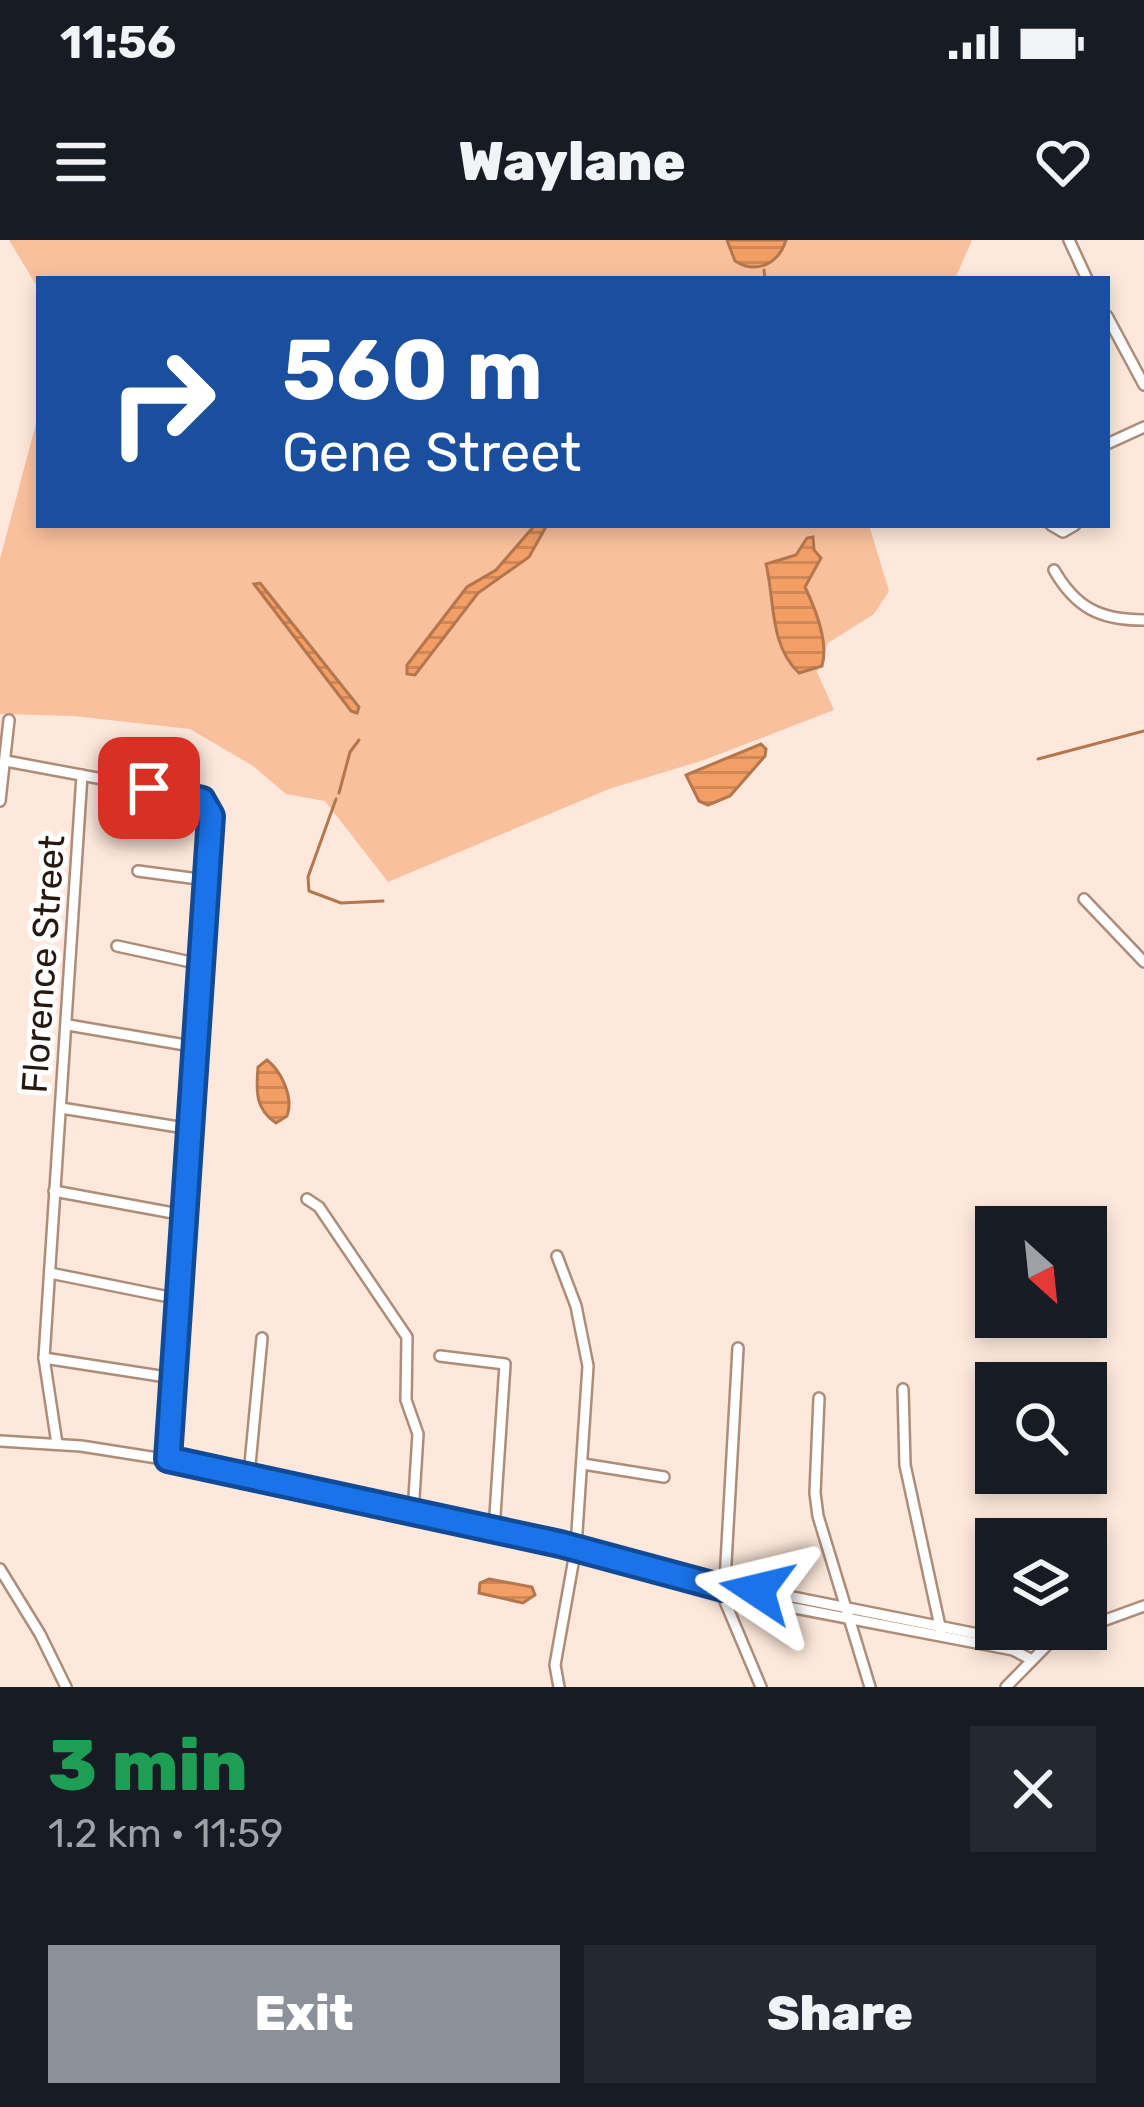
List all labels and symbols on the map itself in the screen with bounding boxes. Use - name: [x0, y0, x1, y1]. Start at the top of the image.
- pin: [98, 737, 200, 839]
- street label: Florence Street: [13, 833, 73, 1095]
- north arrow: [975, 1206, 1107, 1338]
- position arrow: [694, 1527, 820, 1653]

